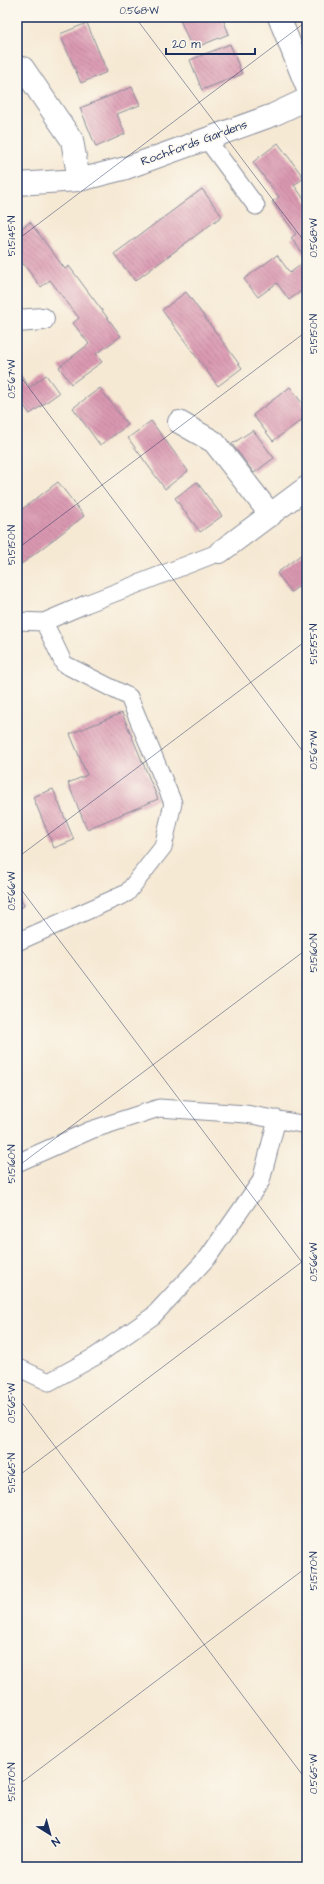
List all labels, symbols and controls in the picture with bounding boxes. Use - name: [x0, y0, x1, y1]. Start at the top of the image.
- text: 0.568°W: [119, 4, 159, 18]
- scale bar: [166, 30, 255, 56]
- text: 20 m: [172, 36, 201, 53]
- street label: Rochfords Gardens: [138, 116, 250, 170]
- text: 51.5145°N: [5, 216, 19, 256]
- text: 0.568°W: [307, 218, 321, 258]
- text: 51.5150°N: [307, 314, 321, 354]
- text: 0.567°W: [5, 359, 19, 398]
- text: 51.5150°N: [5, 525, 19, 565]
- text: 51.5155°N: [307, 624, 321, 664]
- text: 0.567°W: [307, 730, 321, 769]
- text: 0.566°W: [5, 871, 19, 910]
- text: 51.5160°N: [307, 933, 321, 973]
- text: 51.5160°N: [5, 1144, 19, 1184]
- text: 0.566°W: [307, 1242, 321, 1281]
- text: 0.565°W: [5, 1383, 19, 1423]
- text: 51.5165°N: [5, 1453, 19, 1493]
- text: 51.5170°N: [307, 1551, 321, 1591]
- text: 0.565°W: [307, 1754, 321, 1794]
- text: 51.5170°N: [5, 1762, 19, 1802]
- north arrow: [30, 1814, 70, 1854]
- text: N: [48, 1834, 63, 1850]

